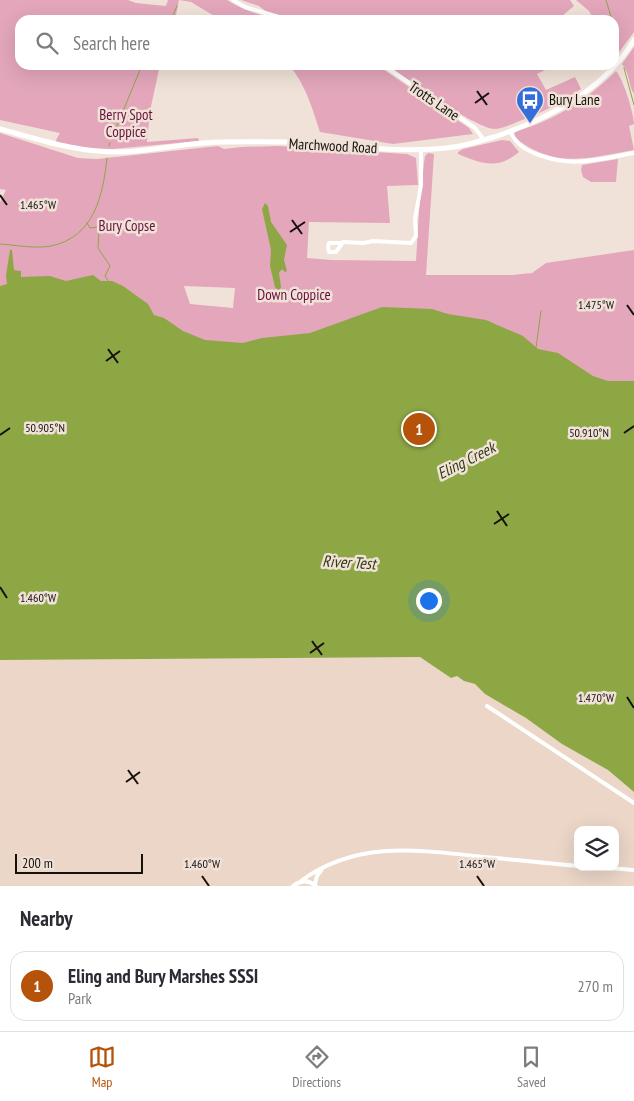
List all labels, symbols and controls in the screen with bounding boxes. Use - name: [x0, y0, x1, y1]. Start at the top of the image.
- search box: [15, 15, 619, 70]
- icon: search: [33, 29, 61, 57]
- text: Search here: [73, 31, 150, 55]
- street label: Trotts Lane: [405, 77, 463, 124]
- bus stop icon: Bury Lane: [515, 85, 545, 124]
- place label: Bury Lane: [549, 90, 600, 109]
- park label: Berry Spot Coppice: [99, 105, 153, 141]
- street label: Marchwood Road: [288, 134, 378, 157]
- text: 1.465°W: [20, 197, 56, 212]
- park label: Bury Copse: [99, 216, 155, 235]
- park label: Down Coppice: [257, 285, 331, 304]
- text: 1.475°W: [578, 297, 614, 312]
- pin: 1: [403, 410, 435, 448]
- text: 50.905°N: [25, 420, 65, 435]
- text: 50.910°N: [569, 425, 609, 440]
- water label: Eling Creek: [434, 436, 500, 483]
- water label: River Test: [322, 551, 378, 573]
- your location: [416, 588, 442, 614]
- text: 1.460°W: [20, 590, 56, 605]
- text: 1.470°W: [578, 690, 614, 705]
- map controls: [574, 826, 619, 871]
- button: layers: [574, 826, 619, 871]
- scale bar: [15, 851, 142, 874]
- text: 200 m: [22, 854, 53, 872]
- text: 1.460°W: [184, 856, 220, 871]
- text: 1.465°W: [459, 856, 495, 871]
- text: Nearby: [20, 905, 73, 932]
- text: Eling and Bury Marshes SSSI: [68, 964, 258, 988]
- text: 1: [33, 976, 41, 996]
- text: 270 m: [578, 976, 613, 996]
- text: Park: [68, 988, 92, 1008]
- tab: Map: [88, 1043, 116, 1091]
- tab: Directions: [292, 1043, 341, 1091]
- tab: Saved: [517, 1043, 546, 1091]

